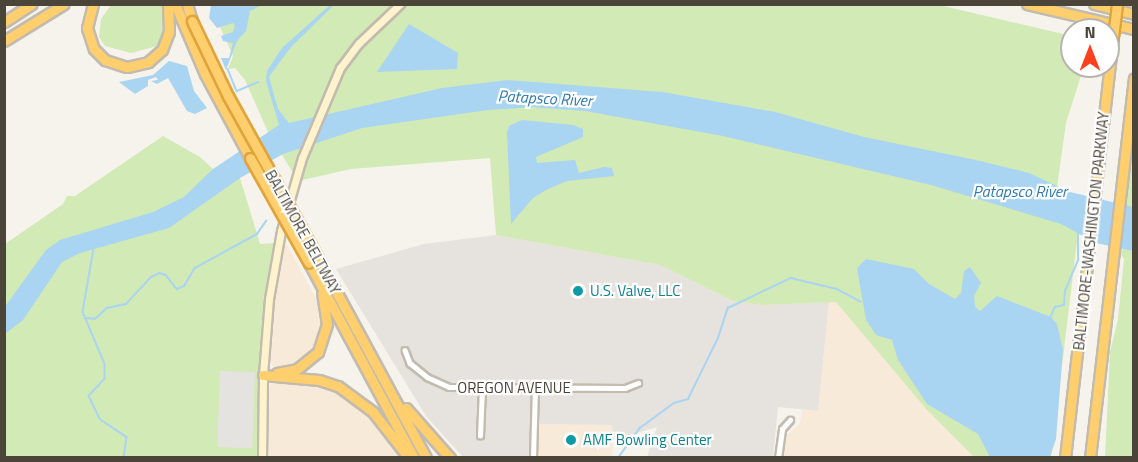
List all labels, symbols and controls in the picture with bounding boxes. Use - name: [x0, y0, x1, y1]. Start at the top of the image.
- north arrow: [1060, 18, 1120, 78]
- text: N: [1084, 20, 1096, 44]
- water label: Patapsco River: [497, 86, 593, 110]
- street label: BALTIMORE-WASHINGTON PARKWAY: [1070, 111, 1112, 351]
- street label: BALTIMORE BELTWAY: [261, 167, 345, 297]
- water label: Patapsco River: [973, 181, 1067, 201]
- place label: U.S. Valve, LLC: [590, 282, 680, 300]
- marker: U.S. Valve, LLC: [571, 284, 585, 298]
- street label: OREGON AVENUE: [457, 379, 571, 397]
- place label: AMF Bowling Center: [583, 431, 712, 449]
- marker: AMF Bowling Center: [564, 433, 578, 447]

